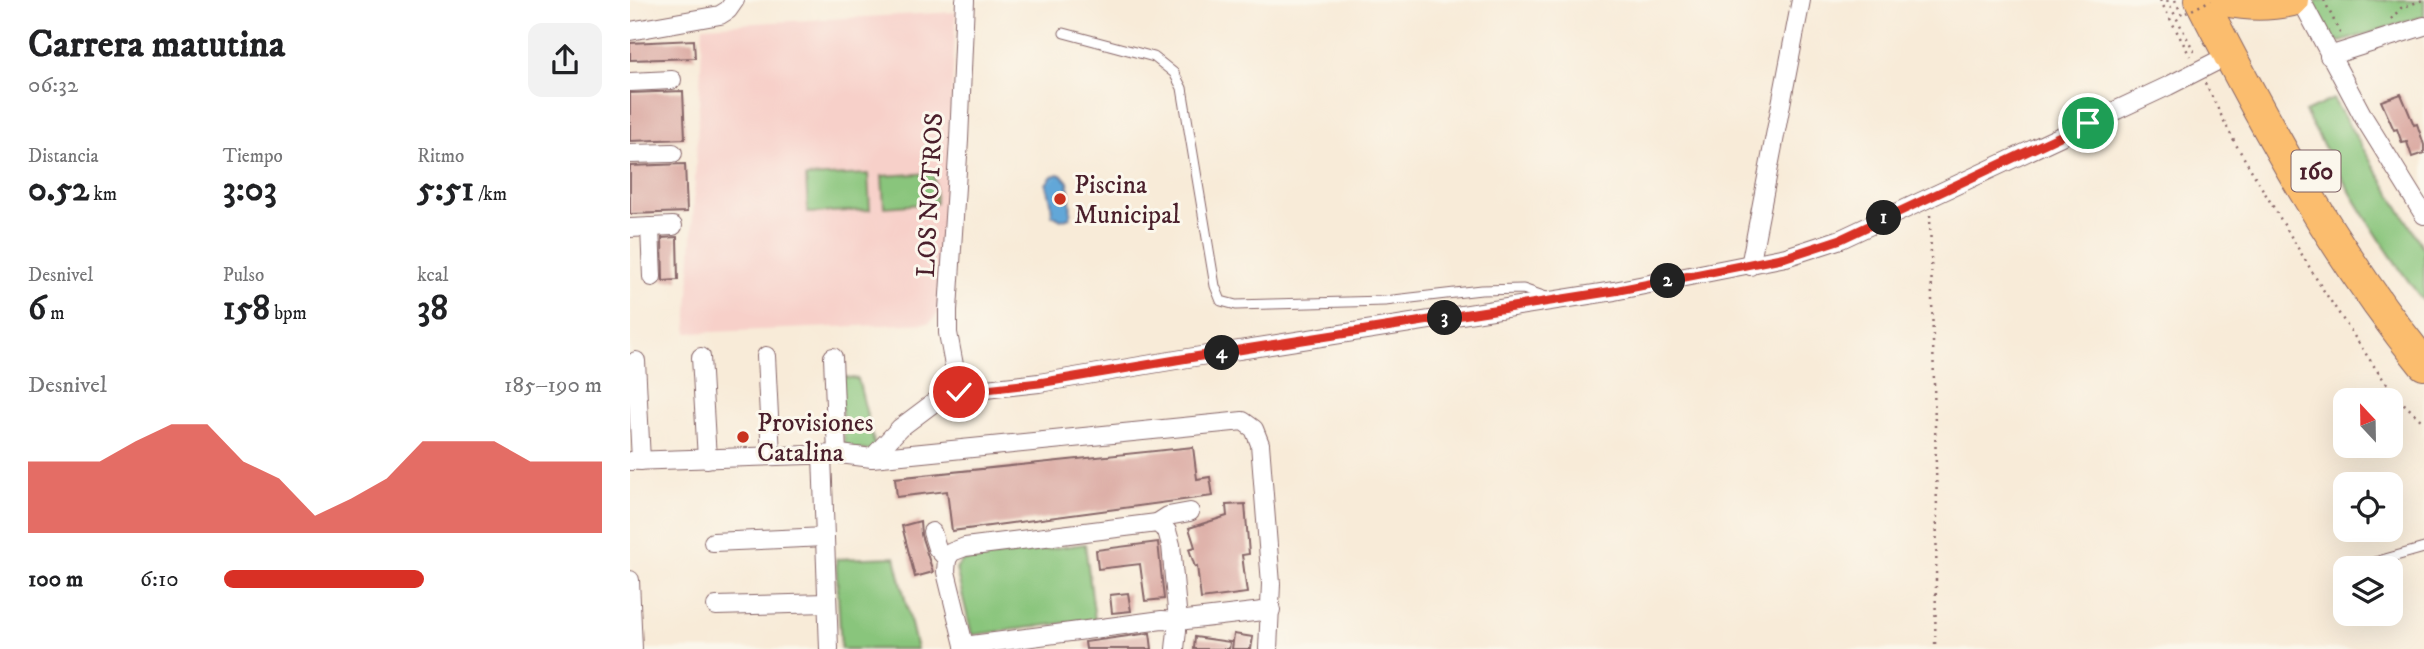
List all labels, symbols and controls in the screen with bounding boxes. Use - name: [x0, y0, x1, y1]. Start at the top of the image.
- text: Carrera matutina: [28, 21, 285, 69]
- button: share: [528, 23, 602, 97]
- text: 06:32: [28, 71, 78, 100]
- pin: [2058, 93, 2118, 153]
- icon: arrive: [2069, 104, 2107, 142]
- street label: LOS NOTROS: [910, 112, 951, 278]
- text: Distancia: [28, 145, 99, 168]
- text: Tiempo: [223, 145, 283, 168]
- text: Ritmo: [417, 145, 464, 168]
- road number: 160: [2292, 150, 2340, 191]
- text: 0.52: [28, 168, 89, 212]
- text: 3:03: [223, 168, 277, 212]
- text: 5:51: [417, 168, 474, 212]
- place label: Piscina Municipal: [1074, 169, 1180, 232]
- text: km: [89, 183, 117, 206]
- text: /km: [474, 183, 507, 206]
- marker: Piscina Municipal: [1052, 191, 1068, 207]
- pin: 1: [1866, 200, 1902, 235]
- text: 1: [1880, 206, 1887, 229]
- text: Desnivel: [28, 264, 93, 287]
- text: Pulso: [223, 264, 264, 287]
- text: kcal: [417, 264, 449, 287]
- pin: 2: [1650, 264, 1686, 298]
- text: 2: [1663, 269, 1672, 292]
- text: 6: [28, 287, 46, 331]
- text: 158: [223, 287, 270, 331]
- text: 38: [417, 287, 448, 331]
- pin: 3: [1428, 300, 1462, 336]
- text: m: [46, 302, 65, 325]
- text: bpm: [270, 302, 307, 325]
- text: 3: [1441, 306, 1448, 329]
- pin: 4: [1204, 336, 1240, 370]
- text: 4: [1216, 341, 1227, 364]
- pin: [929, 362, 989, 422]
- text: Desnivel: [28, 371, 107, 400]
- text: 185–190 m: [504, 371, 602, 400]
- icon: check: [940, 373, 978, 411]
- north arrow: [2333, 388, 2403, 458]
- map controls: [2333, 388, 2403, 626]
- place label: Provisiones Catalina: [757, 407, 874, 470]
- marker: Provisiones Catalina: [735, 429, 751, 445]
- button: locate: [2333, 472, 2403, 542]
- button: layers: [2333, 556, 2403, 626]
- text: 100 m: [28, 565, 83, 594]
- text: 6:10: [140, 565, 179, 594]

